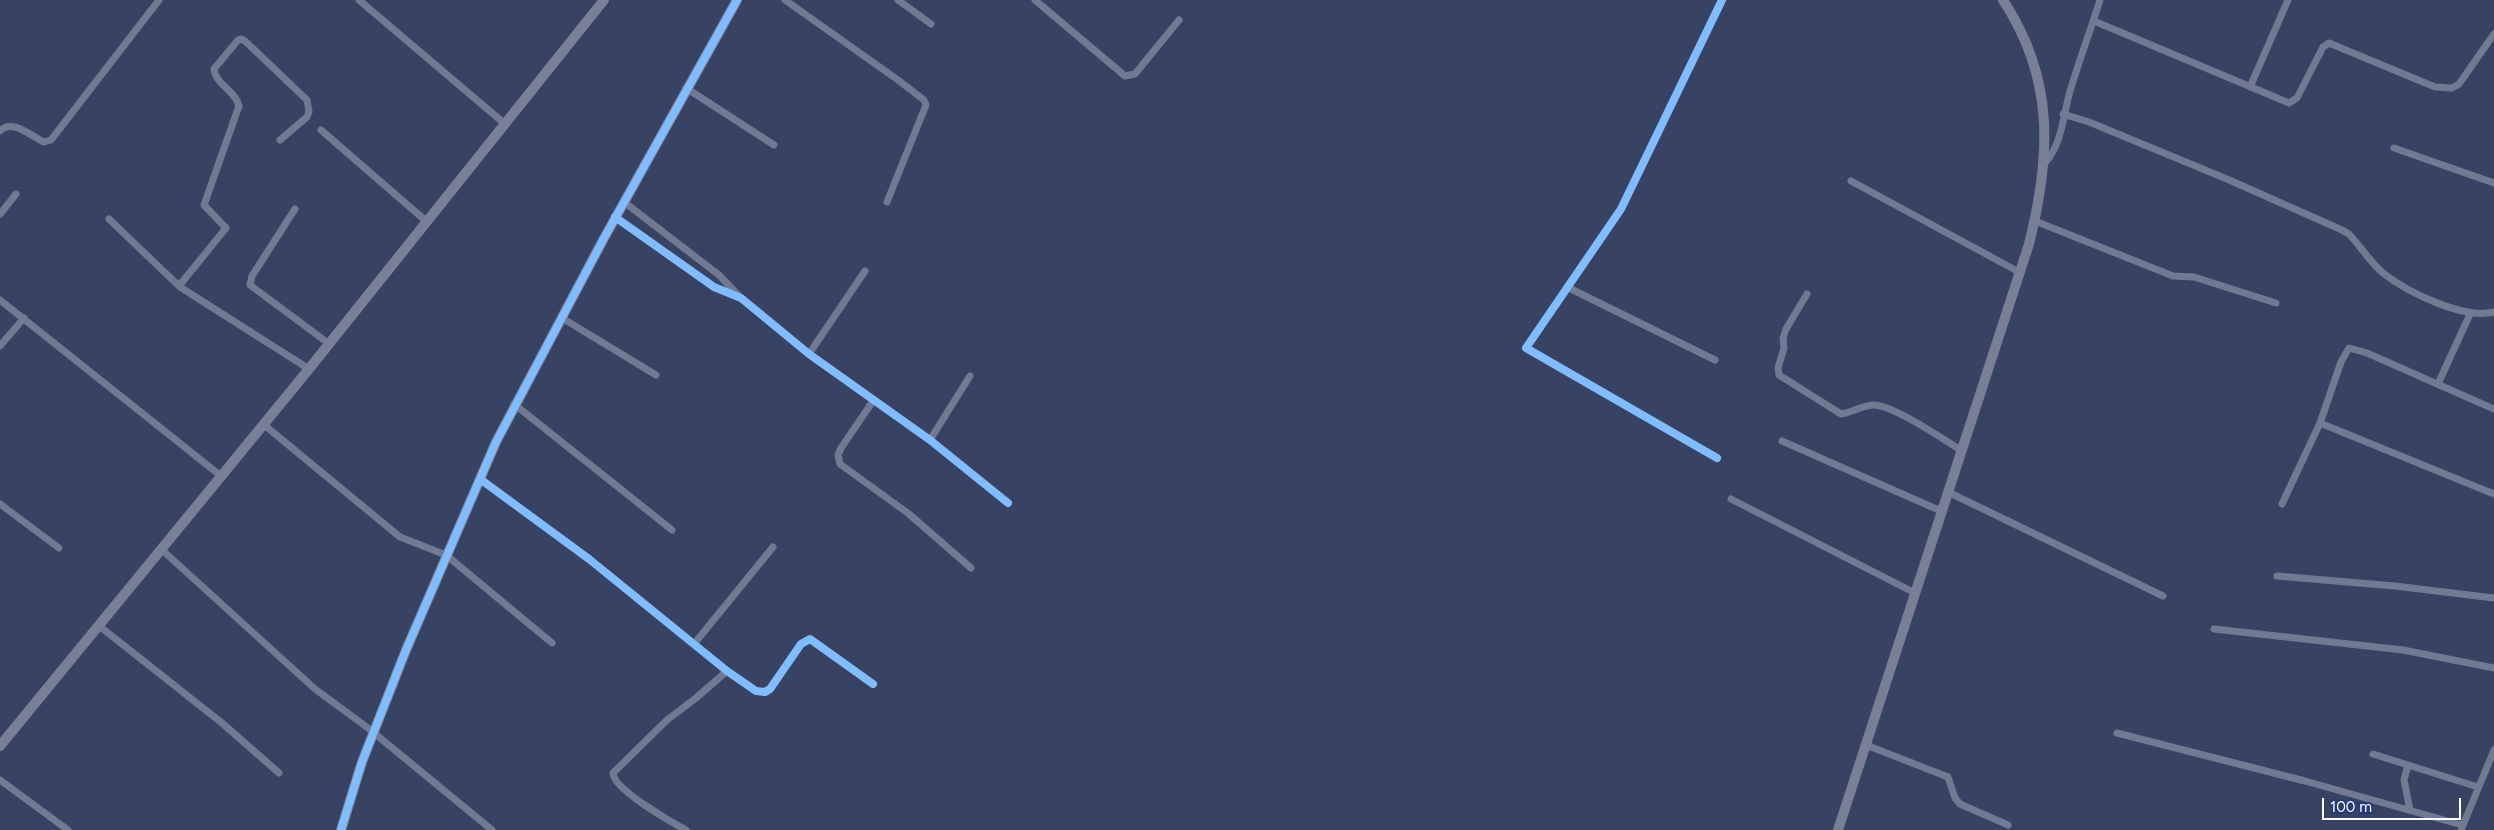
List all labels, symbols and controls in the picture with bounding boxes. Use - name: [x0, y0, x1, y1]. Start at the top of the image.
- scale bar: [2324, 788, 2463, 820]
- text: 100 m: [2330, 798, 2372, 816]

